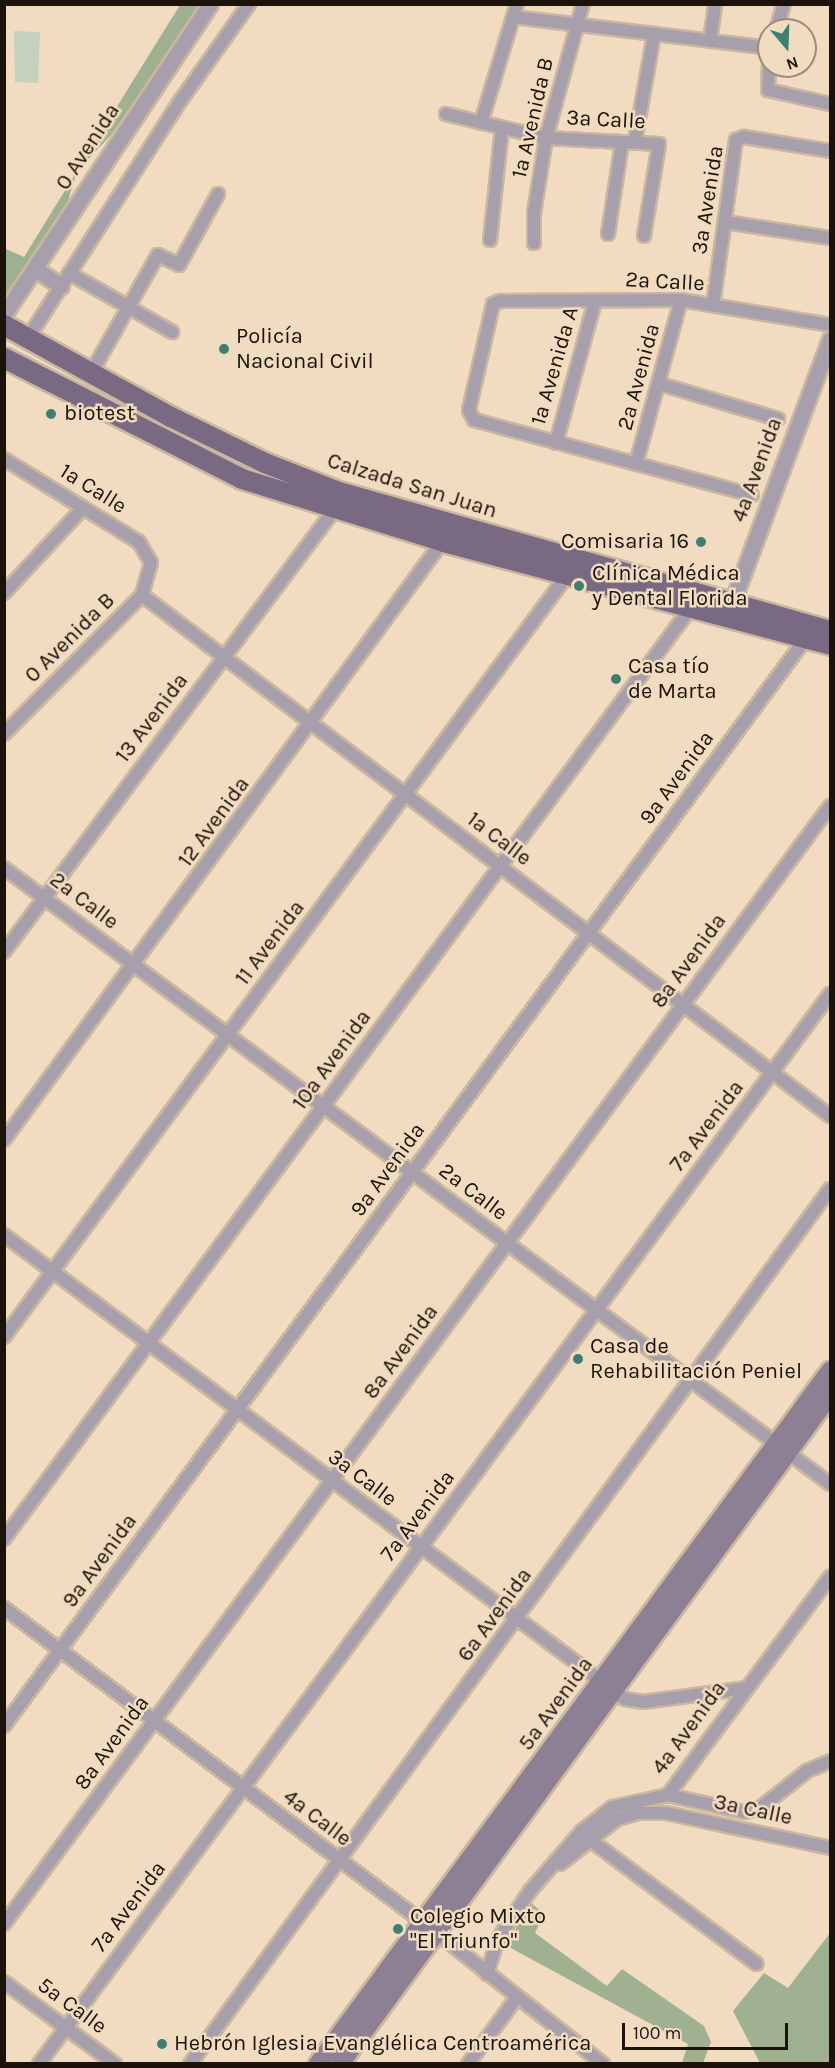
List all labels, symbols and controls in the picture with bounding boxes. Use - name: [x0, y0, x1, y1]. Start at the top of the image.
- north arrow: [757, 18, 817, 78]
- text: N: [784, 53, 801, 74]
- street label: 1a Avenida B: [506, 55, 560, 181]
- street label: 0 Avenida: [50, 99, 126, 195]
- street label: 3a Calle: [566, 105, 646, 135]
- street label: 3a Avenida: [686, 144, 730, 256]
- street label: 2a Calle: [625, 267, 705, 297]
- street label: 1a Avenida A: [526, 304, 584, 428]
- street label: 2a Avenida: [612, 321, 666, 433]
- place label: Policía Nacional Civil: [236, 323, 374, 374]
- marker: Policía Nacional Civil: [217, 342, 231, 356]
- place label: biotest: [64, 401, 135, 427]
- marker: biotest: [42, 405, 60, 423]
- street label: 4a Avenida: [726, 414, 788, 526]
- street label: Calzada San Juan: [324, 448, 500, 524]
- street label: 1a Calle: [55, 458, 131, 520]
- place label: Comisaria 16: [561, 529, 689, 555]
- marker: Comisaria 16: [694, 535, 708, 549]
- place label: Clínica Médica y Dental Florida: [592, 560, 748, 612]
- marker: Clínica Médica y Dental Florida: [570, 577, 588, 595]
- street label: 0 Avenida B: [19, 587, 121, 689]
- place label: Casa tío de Marta: [628, 653, 717, 704]
- street label: 13 Avenida: [110, 668, 194, 768]
- marker: Casa tío de Marta: [609, 672, 623, 686]
- street label: 9a Avenida: [634, 726, 720, 830]
- street label: 12 Avenida: [173, 772, 255, 872]
- street label: 1a Calle: [462, 806, 536, 872]
- street label: 2a Calle: [44, 867, 124, 935]
- street label: 11 Avenida: [230, 895, 310, 991]
- street label: 8a Avenida: [646, 909, 732, 1013]
- street label: 10a Avenida: [287, 1005, 377, 1115]
- street label: 7a Avenida: [664, 1075, 750, 1177]
- street label: 9a Avenida: [345, 1118, 431, 1222]
- street label: 2a Calle: [433, 1158, 513, 1226]
- street label: 8a Avenida: [358, 1300, 444, 1404]
- place label: Casa de Rehabilitación Peniel: [590, 1333, 802, 1384]
- marker: Casa de Rehabilitación Peniel: [571, 1352, 585, 1366]
- street label: 3a Calle: [322, 1444, 402, 1512]
- street label: 7a Avenida: [375, 1465, 461, 1567]
- street label: 9a Avenida: [57, 1509, 143, 1613]
- street label: 6a Avenida: [452, 1563, 538, 1667]
- street label: 5a Avenida: [513, 1652, 599, 1756]
- street label: 4a Avenida: [646, 1676, 732, 1780]
- street label: 8a Avenida: [69, 1691, 155, 1795]
- street label: 4a Calle: [278, 1784, 356, 1852]
- street label: 3a Calle: [711, 1789, 795, 1831]
- street label: 7a Avenida: [86, 1856, 172, 1958]
- place label: Colegio Mixto "El Triunfo": [410, 1903, 546, 1954]
- marker: Colegio Mixto "El Triunfo": [391, 1922, 405, 1936]
- street label: 5a Calle: [32, 1972, 112, 2040]
- scale bar: [625, 2011, 792, 2049]
- text: 100 m: [633, 2022, 681, 2044]
- place label: Hebrón Iglesia Evanglélica Centroamérica: [174, 2031, 591, 2057]
- marker: Hebrón Iglesia Evanglélica Centroamérica: [155, 2037, 169, 2051]

